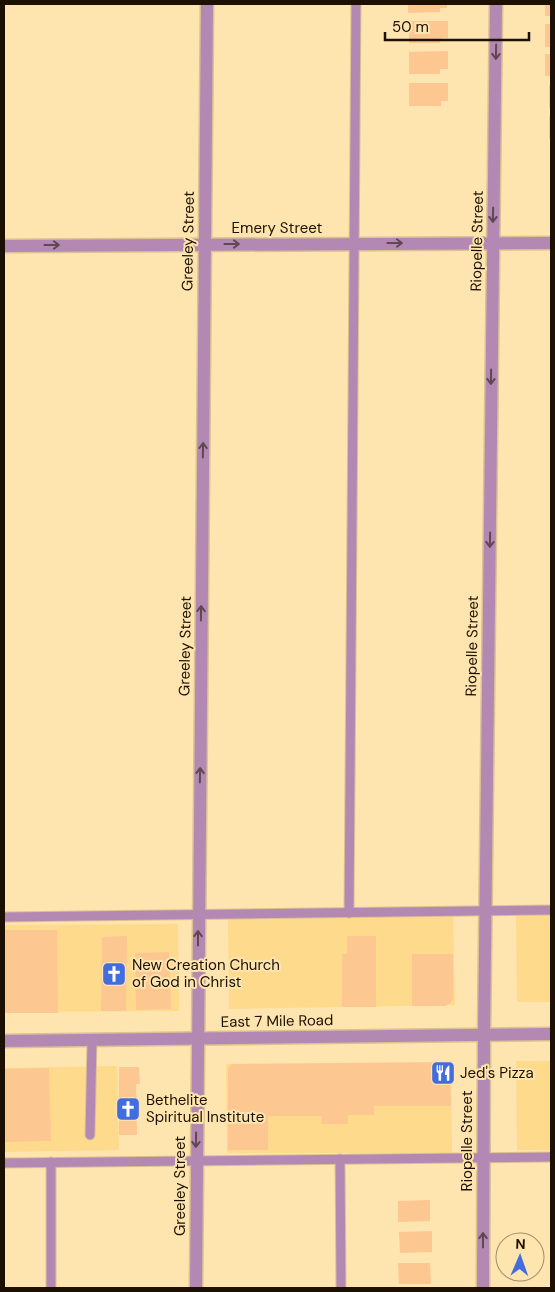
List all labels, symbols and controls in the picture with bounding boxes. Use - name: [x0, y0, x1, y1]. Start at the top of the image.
- scale bar: [385, 10, 529, 42]
- text: 50 m: [392, 17, 429, 37]
- one-way arrow: [491, 44, 500, 60]
- street label: Riopelle Street: [466, 190, 488, 292]
- street label: Greeley Street: [177, 191, 199, 291]
- one-way arrow: [489, 207, 498, 223]
- street label: Emery Street: [232, 218, 322, 238]
- one-way arrow: [224, 239, 240, 249]
- one-way arrow: [387, 239, 403, 248]
- one-way arrow: [44, 240, 60, 250]
- one-way arrow: [487, 369, 496, 385]
- one-way arrow: [198, 442, 208, 458]
- one-way arrow: [485, 532, 494, 548]
- street label: Riopelle Street: [461, 595, 483, 697]
- street label: Greeley Street: [174, 596, 196, 696]
- one-way arrow: [196, 605, 206, 621]
- one-way arrow: [195, 767, 205, 784]
- one-way arrow: [193, 930, 203, 946]
- place label: New Creation Church of God in Christ: [132, 955, 280, 992]
- church icon: New Creation Church of God in Christ: [101, 961, 127, 987]
- street label: East 7 Mile Road: [220, 1010, 334, 1032]
- restaurant icon: Jed's Pizza: [430, 1060, 456, 1086]
- place label: Jed's Pizza: [460, 1063, 534, 1083]
- place label: Bethelite Spiritual Institute: [146, 1090, 264, 1127]
- street label: Riopelle Street: [457, 1090, 477, 1192]
- church icon: Bethelite Spiritual Institute: [115, 1096, 141, 1122]
- one-way arrow: [192, 1132, 201, 1148]
- street label: Greeley Street: [170, 1136, 190, 1236]
- one-way arrow: [478, 1232, 488, 1248]
- north arrow: [495, 1232, 545, 1282]
- text: N: [515, 1235, 526, 1253]

